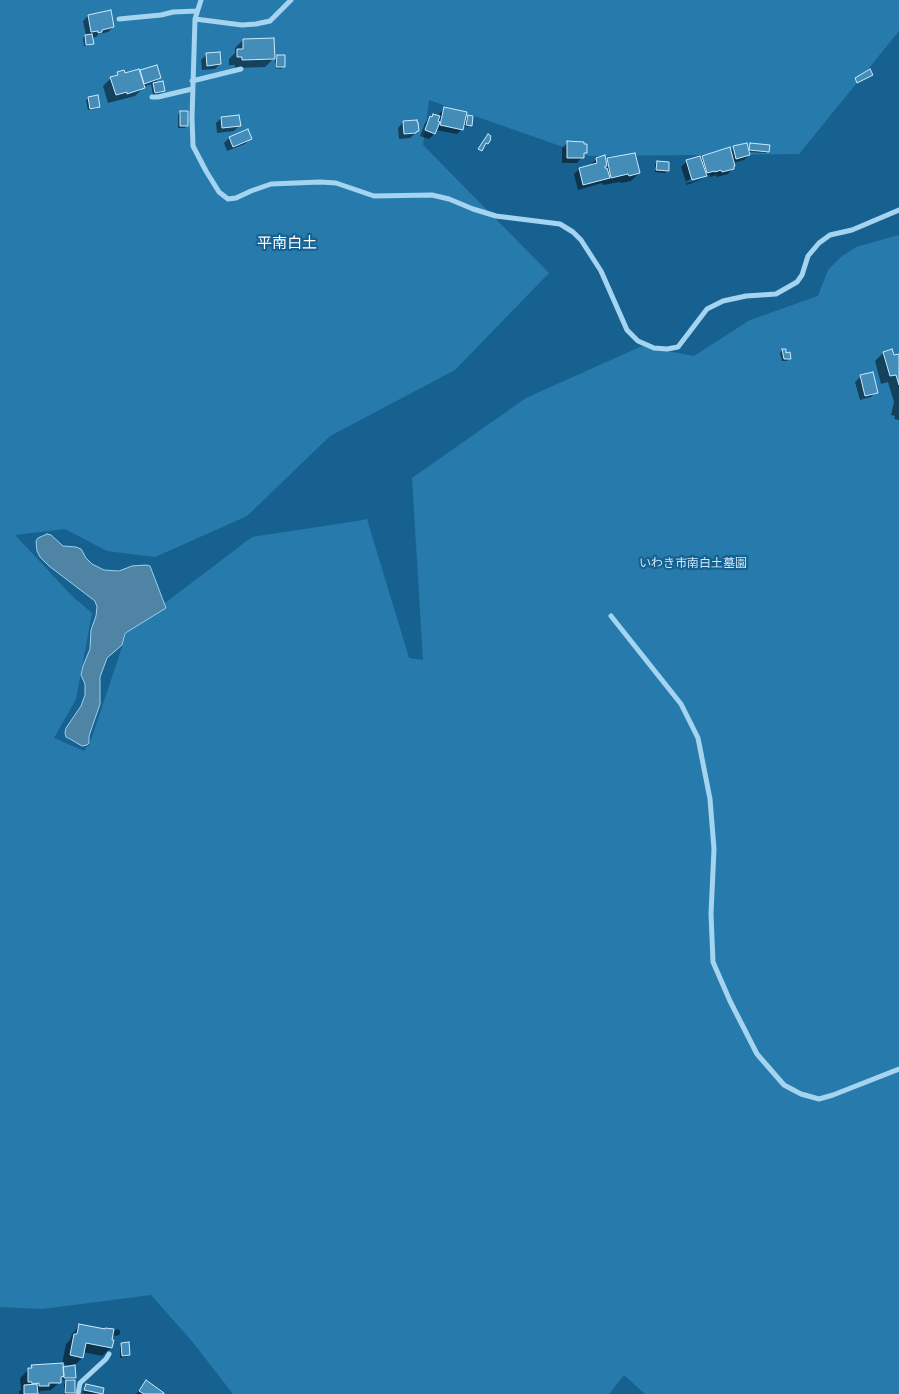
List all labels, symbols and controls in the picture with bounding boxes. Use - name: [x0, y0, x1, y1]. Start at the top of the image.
- district label: 平南白土: [257, 234, 317, 252]
- park label: いわき市南白土墓園: [639, 556, 747, 570]

